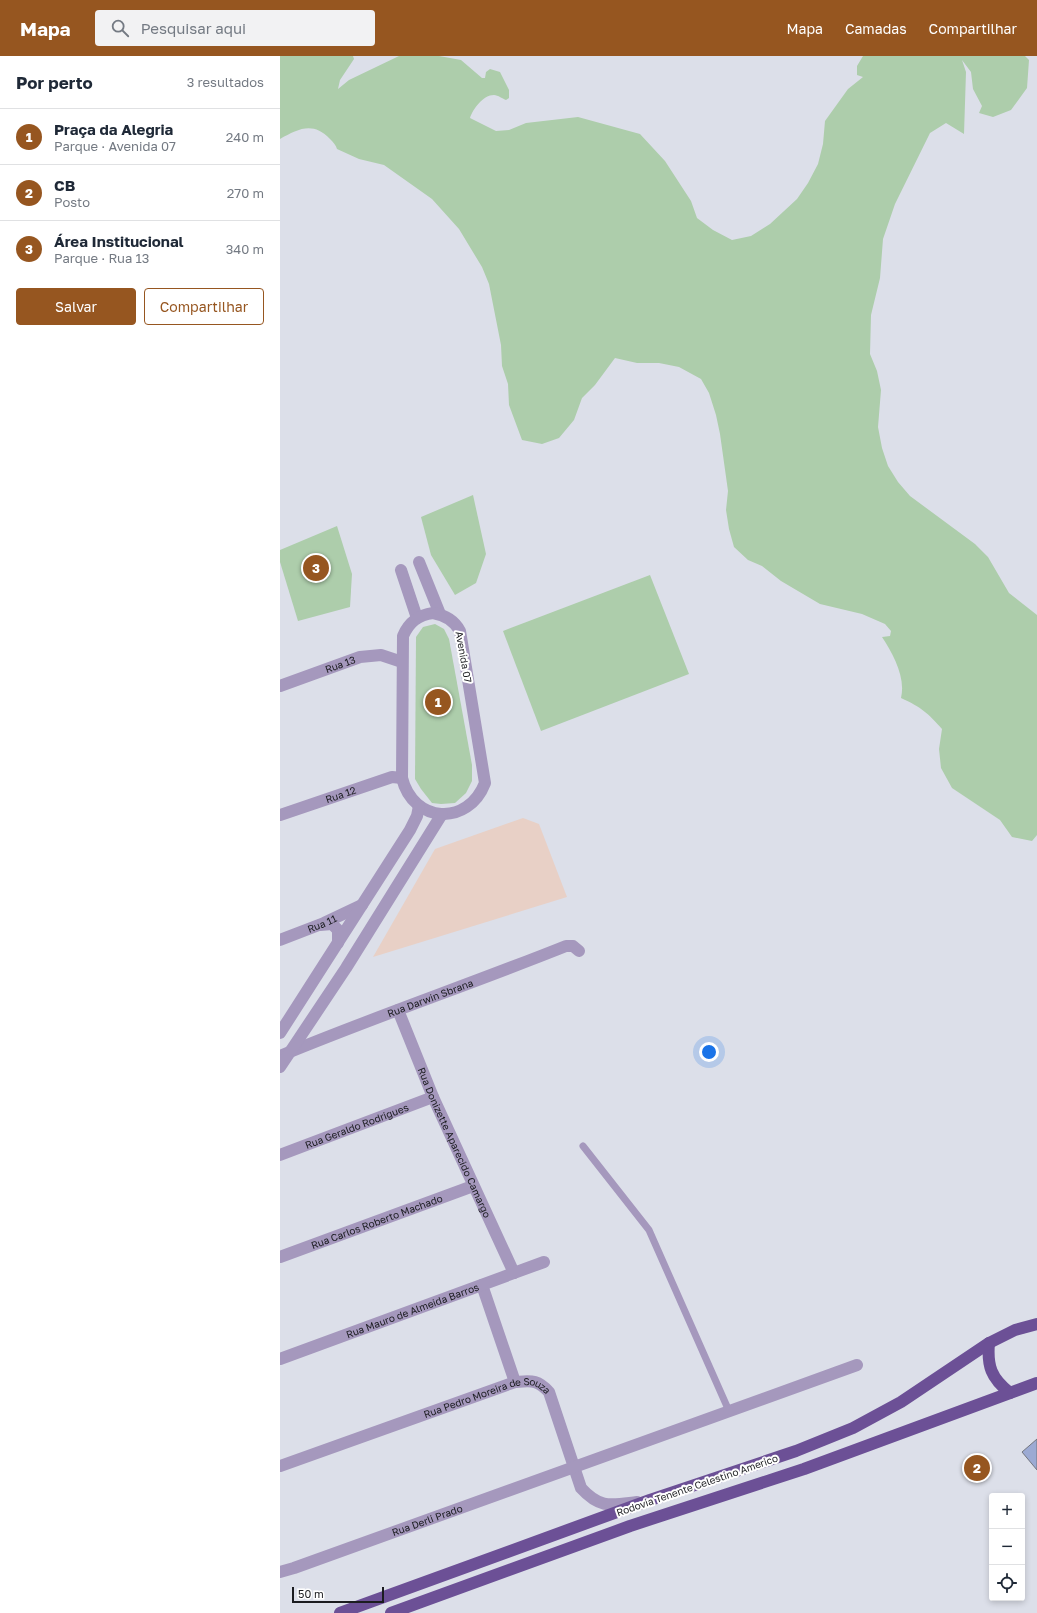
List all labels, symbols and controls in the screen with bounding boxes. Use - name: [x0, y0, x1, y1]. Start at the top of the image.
- search box: [95, 10, 375, 46]
- text: Mapa: [20, 17, 71, 40]
- icon: search: [109, 17, 131, 39]
- text: Pesquisar aqui: [141, 19, 246, 37]
- text: Mapa: [786, 20, 823, 37]
- text: Camadas: [845, 20, 907, 37]
- text: Compartilhar: [929, 20, 1017, 37]
- text: Por perto: [16, 72, 93, 93]
- text: 3 resultados: [187, 74, 264, 90]
- text: Praça da Alegria: [54, 120, 173, 138]
- text: 1: [26, 129, 32, 145]
- text: 240 m: [226, 129, 264, 145]
- text: Parque · Avenida 07: [54, 138, 176, 154]
- text: CB: [54, 176, 75, 194]
- text: 2: [25, 185, 33, 201]
- text: 270 m: [227, 185, 264, 201]
- text: Posto: [54, 194, 90, 210]
- text: Área Institucional: [54, 232, 184, 250]
- text: 3: [25, 241, 33, 257]
- text: 340 m: [226, 241, 264, 257]
- text: Parque · Rua 13: [54, 250, 149, 266]
- button: Salvar: [16, 288, 136, 325]
- button: Compartilhar: [144, 288, 264, 325]
- pin: 3: [303, 553, 329, 583]
- street label: Avenida 07: [454, 630, 474, 684]
- street label: Rua 13: [323, 653, 357, 675]
- pin: 1: [425, 687, 451, 717]
- street label: Rua 12: [324, 784, 358, 805]
- street label: Rua 11: [306, 912, 339, 935]
- street label: Rua Darwin Sbrana: [385, 976, 475, 1019]
- your location: [699, 1042, 719, 1062]
- street label: Rua Donizette Aparecido Camargo: [416, 1065, 494, 1219]
- street label: Rua Geraldo Rodrigues: [303, 1101, 410, 1151]
- street label: Rua Carlos Roberto Machado: [309, 1192, 444, 1251]
- street label: Rua Mauro de Almeida Barros: [344, 1280, 480, 1340]
- street label: Rua Pedro Moreira de Souza: [422, 1375, 553, 1420]
- street label: Rodovia Tenente Celestino Americo: [615, 1452, 779, 1518]
- pin: 2: [964, 1453, 990, 1483]
- map controls: [989, 1493, 1025, 1601]
- button: +: [989, 1493, 1025, 1529]
- street label: Rua Derli Prado: [390, 1502, 464, 1538]
- button: −: [989, 1529, 1025, 1565]
- button: locate: [989, 1565, 1025, 1601]
- scale bar: [292, 1585, 384, 1604]
- text: 50 m: [298, 1587, 324, 1600]

